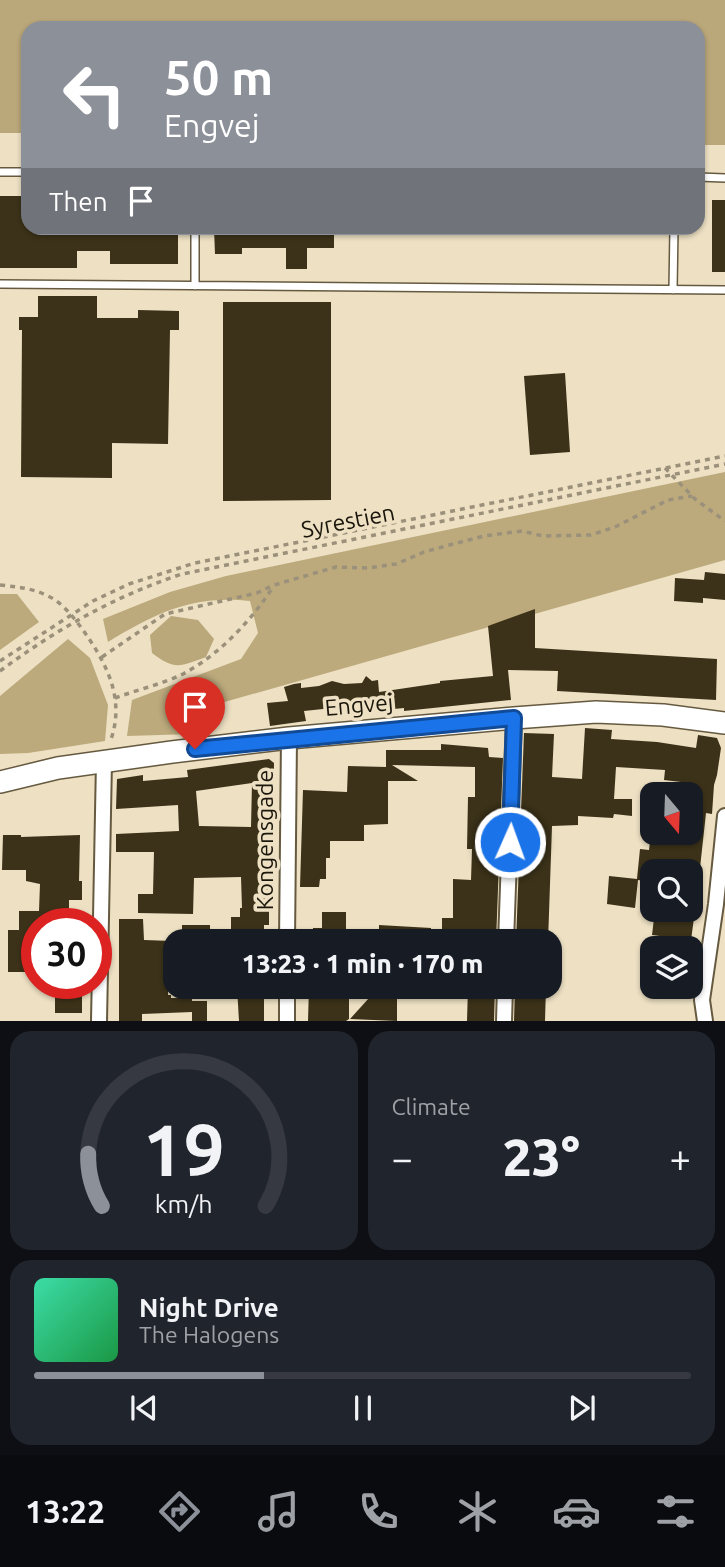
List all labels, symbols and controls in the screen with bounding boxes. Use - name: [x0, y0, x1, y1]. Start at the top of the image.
- icon: left: [49, 49, 140, 140]
- text: 50 m: [164, 49, 273, 104]
- text: Engvej: [164, 107, 260, 143]
- icon: arrive: [122, 182, 160, 220]
- text: Then: [49, 187, 108, 216]
- street label: Syrestien: [299, 499, 397, 542]
- pin: [165, 677, 225, 749]
- icon: arrive: [176, 688, 214, 726]
- street label: Engvej: [324, 689, 394, 720]
- street label: Kongensgade: [252, 770, 277, 910]
- north arrow: [640, 782, 704, 845]
- map controls: [640, 782, 703, 999]
- position arrow: [473, 805, 547, 879]
- button: search: [640, 859, 703, 922]
- speed limit sign: 30: [21, 908, 112, 999]
- button: layers: [640, 936, 703, 999]
- text: 13:23 · 1 min · 170 m: [242, 949, 483, 978]
- text: Climate: [392, 1094, 471, 1119]
- text: 19: [143, 1109, 225, 1191]
- text: 23°: [502, 1128, 580, 1186]
- text: −: [392, 1137, 413, 1179]
- text: +: [670, 1137, 691, 1179]
- text: km/h: [155, 1190, 213, 1218]
- text: Night Drive: [139, 1293, 279, 1322]
- text: The Halogens: [139, 1322, 279, 1347]
- icon: previous: [125, 1389, 163, 1427]
- icon: pause: [344, 1389, 382, 1427]
- icon: next: [563, 1389, 601, 1427]
- icon: directions: [155, 1487, 204, 1536]
- icon: music: [254, 1487, 303, 1536]
- icon: phone: [354, 1487, 403, 1536]
- icon: climate: [453, 1487, 502, 1536]
- icon: car: [552, 1487, 601, 1536]
- icon: filters: [651, 1487, 700, 1536]
- text: 13:22: [25, 1493, 105, 1529]

